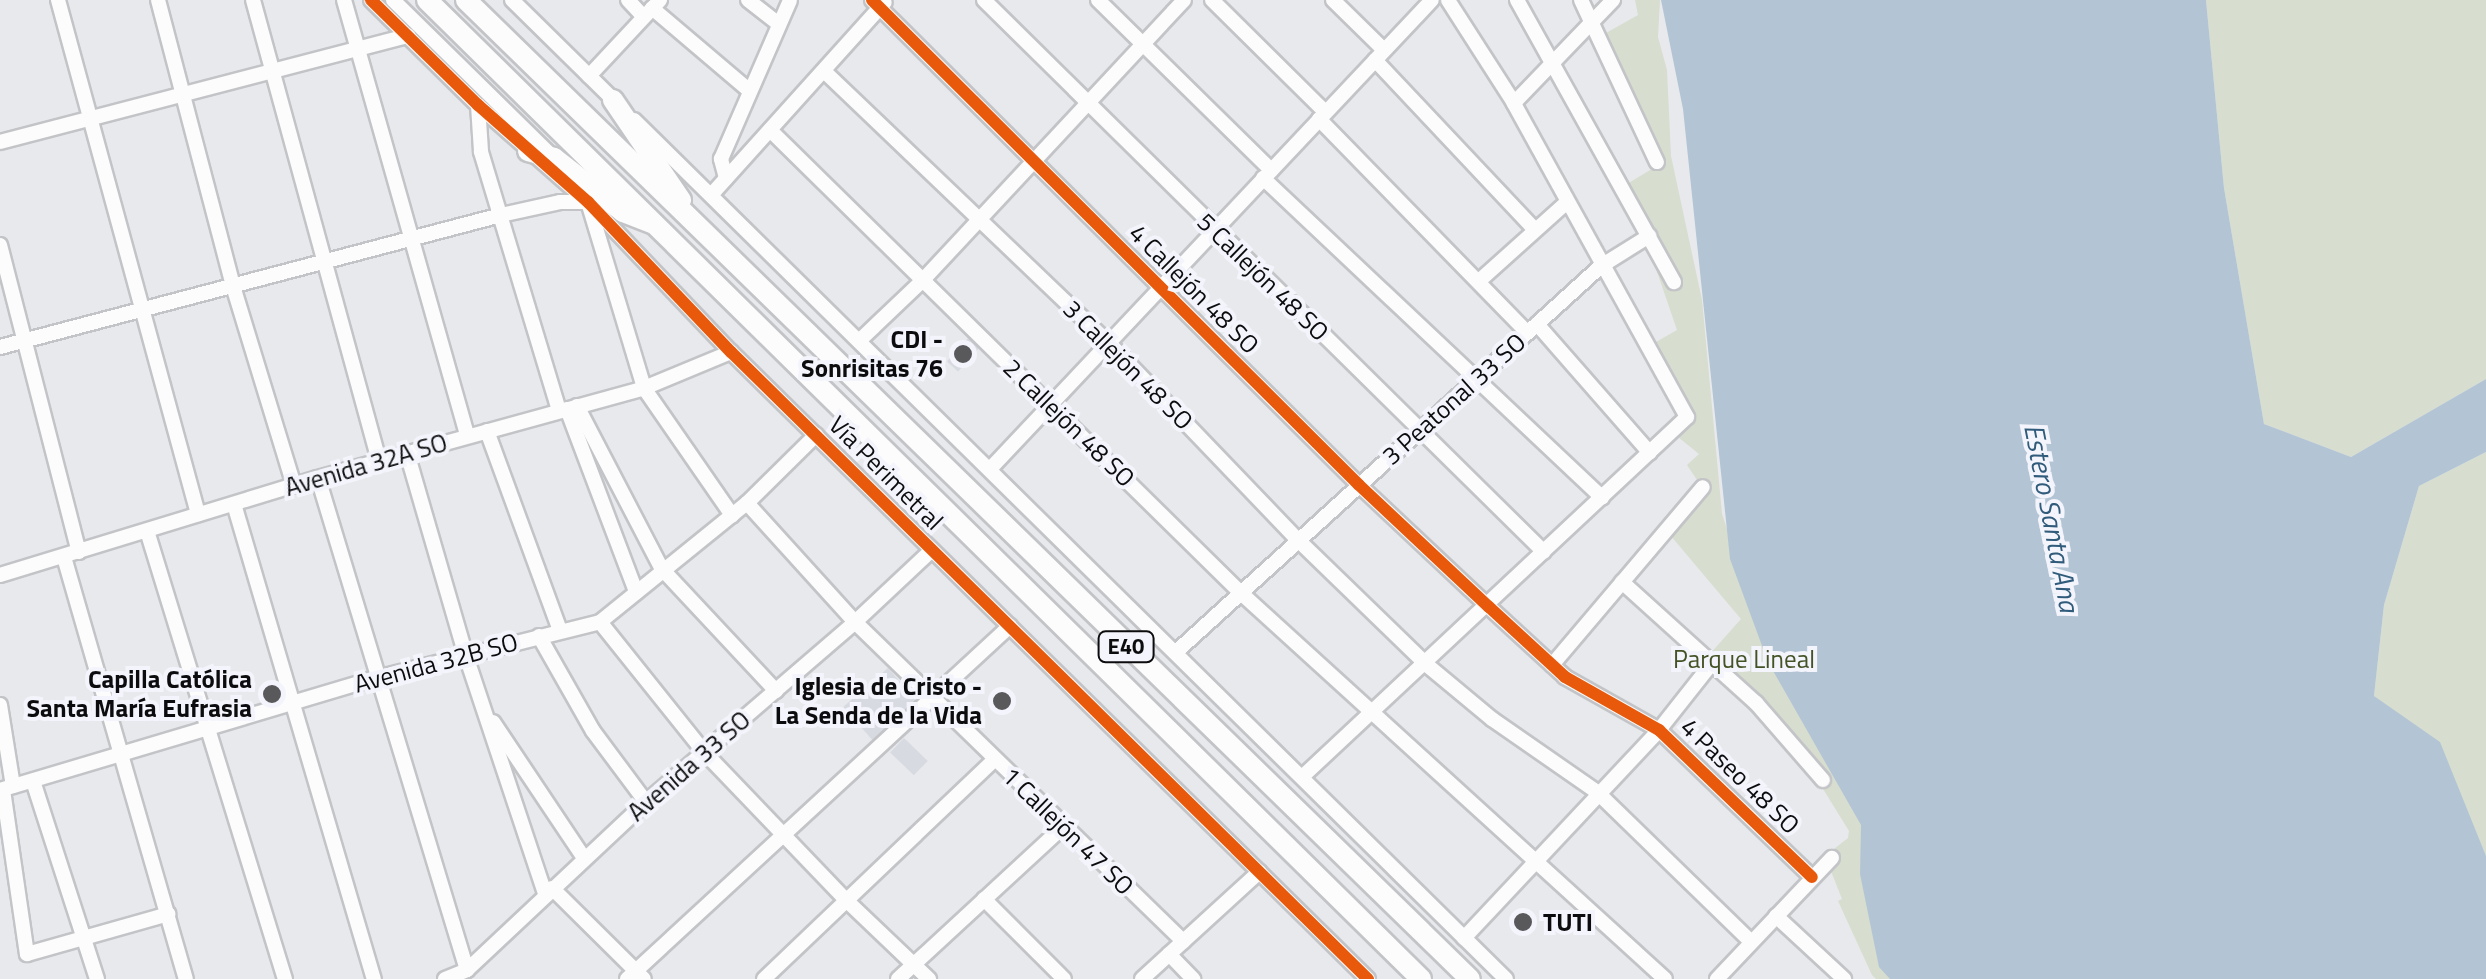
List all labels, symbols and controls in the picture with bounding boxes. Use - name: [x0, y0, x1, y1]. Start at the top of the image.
- street label: 5 Callejón 48 SO: [1191, 207, 1335, 347]
- street label: 4 Callejón 48 SO: [1123, 218, 1265, 360]
- street label: 3 Callejón 48 SO: [1057, 294, 1199, 436]
- place label: CDI - Sonrisitas 76: [801, 325, 943, 384]
- street label: 3 Peatonal 33 SO: [1376, 327, 1532, 471]
- marker: CDI - Sonrisitas 76: [952, 343, 974, 365]
- street label: 2 Callejón 48 SO: [997, 353, 1141, 493]
- street label: Vía Perimetral: [823, 410, 949, 536]
- water label: Estero Santa Ana: [2017, 421, 2087, 615]
- street label: Avenida 32A SO: [281, 427, 451, 503]
- street label: Avenida 32B SO: [351, 627, 521, 699]
- road number: E40: [1096, 630, 1156, 664]
- park label: Parque Lineal: [1673, 644, 1815, 674]
- place label: Capilla Católica Santa María Eufrasia: [26, 665, 252, 724]
- place label: Iglesia de Cristo - La Senda de la Vida: [775, 672, 982, 731]
- marker: Capilla Católica Santa María Eufrasia: [261, 683, 283, 705]
- marker: Iglesia de Cristo - La Senda de la Vida: [991, 690, 1013, 712]
- street label: Avenida 33 SO: [622, 705, 756, 827]
- street label: 4 Paseo 48 SO: [1674, 712, 1806, 840]
- street label: 1 Callejón 47 SO: [996, 761, 1140, 901]
- place label: TUTI: [1543, 907, 1593, 937]
- marker: TUTI: [1512, 911, 1534, 933]

